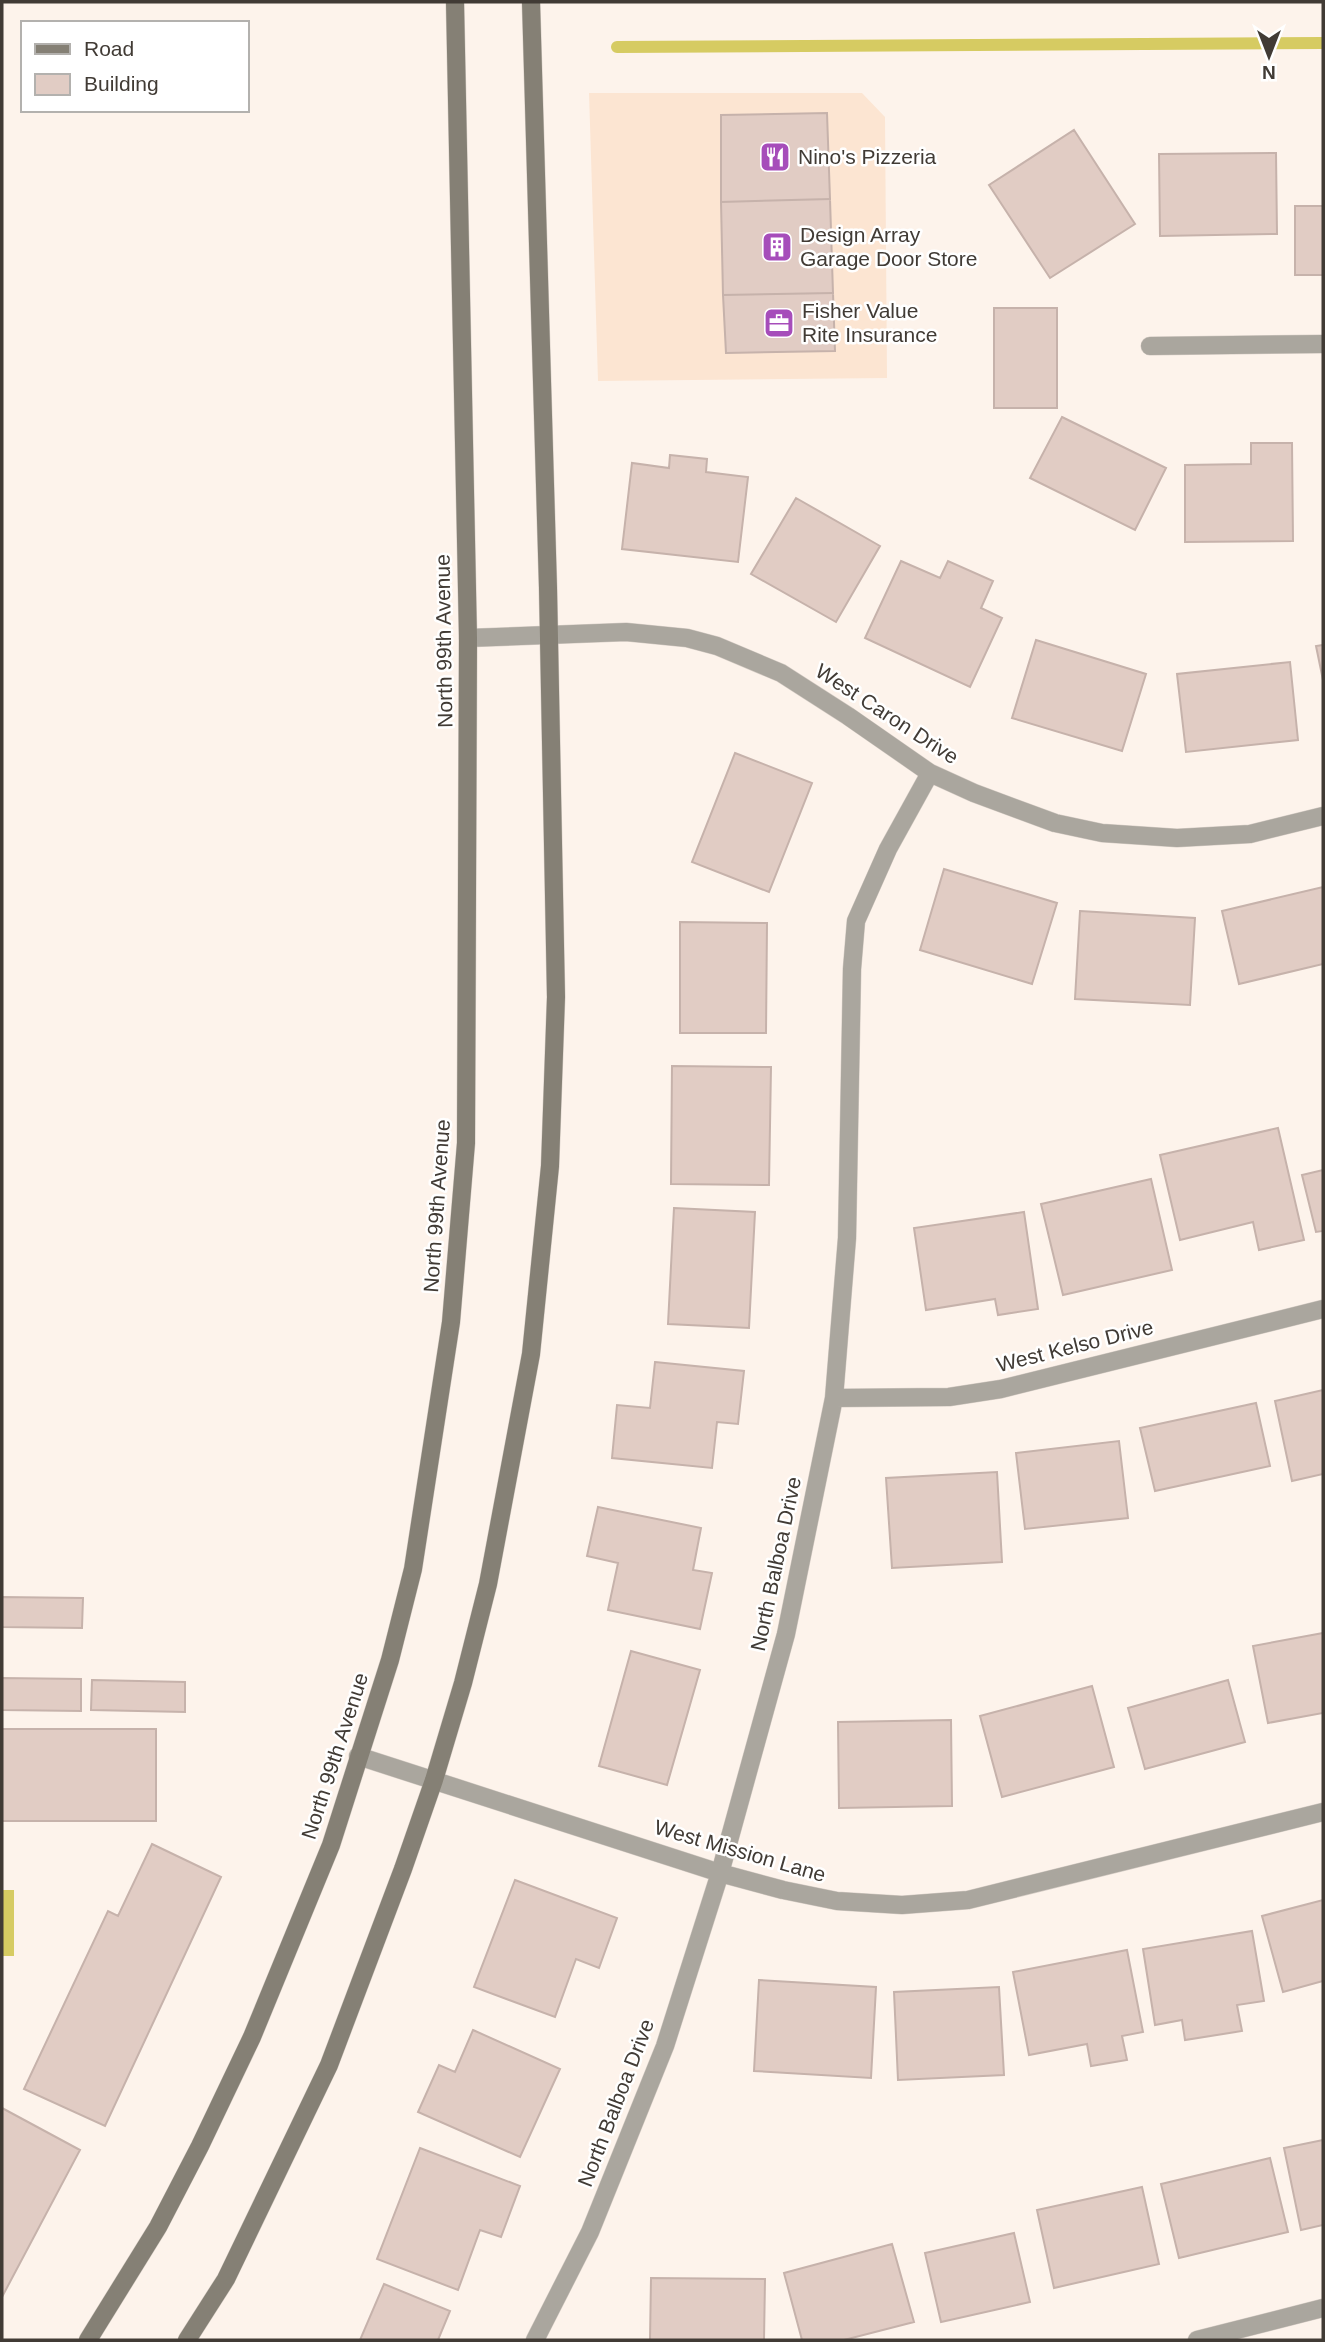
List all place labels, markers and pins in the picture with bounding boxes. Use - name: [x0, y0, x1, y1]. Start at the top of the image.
- restaurant icon: Nino's Pizzeria: [758, 140, 792, 174]
- place label: Nino's Pizzeria: [798, 145, 937, 168]
- place label: Design Array Garage Door Store: [800, 223, 977, 270]
- building icon: Design Array Garage Door Store: [760, 230, 794, 264]
- place label: Fisher Value Rite Insurance: [802, 299, 937, 346]
- office icon: Fisher Value Rite Insurance: [762, 306, 796, 340]

